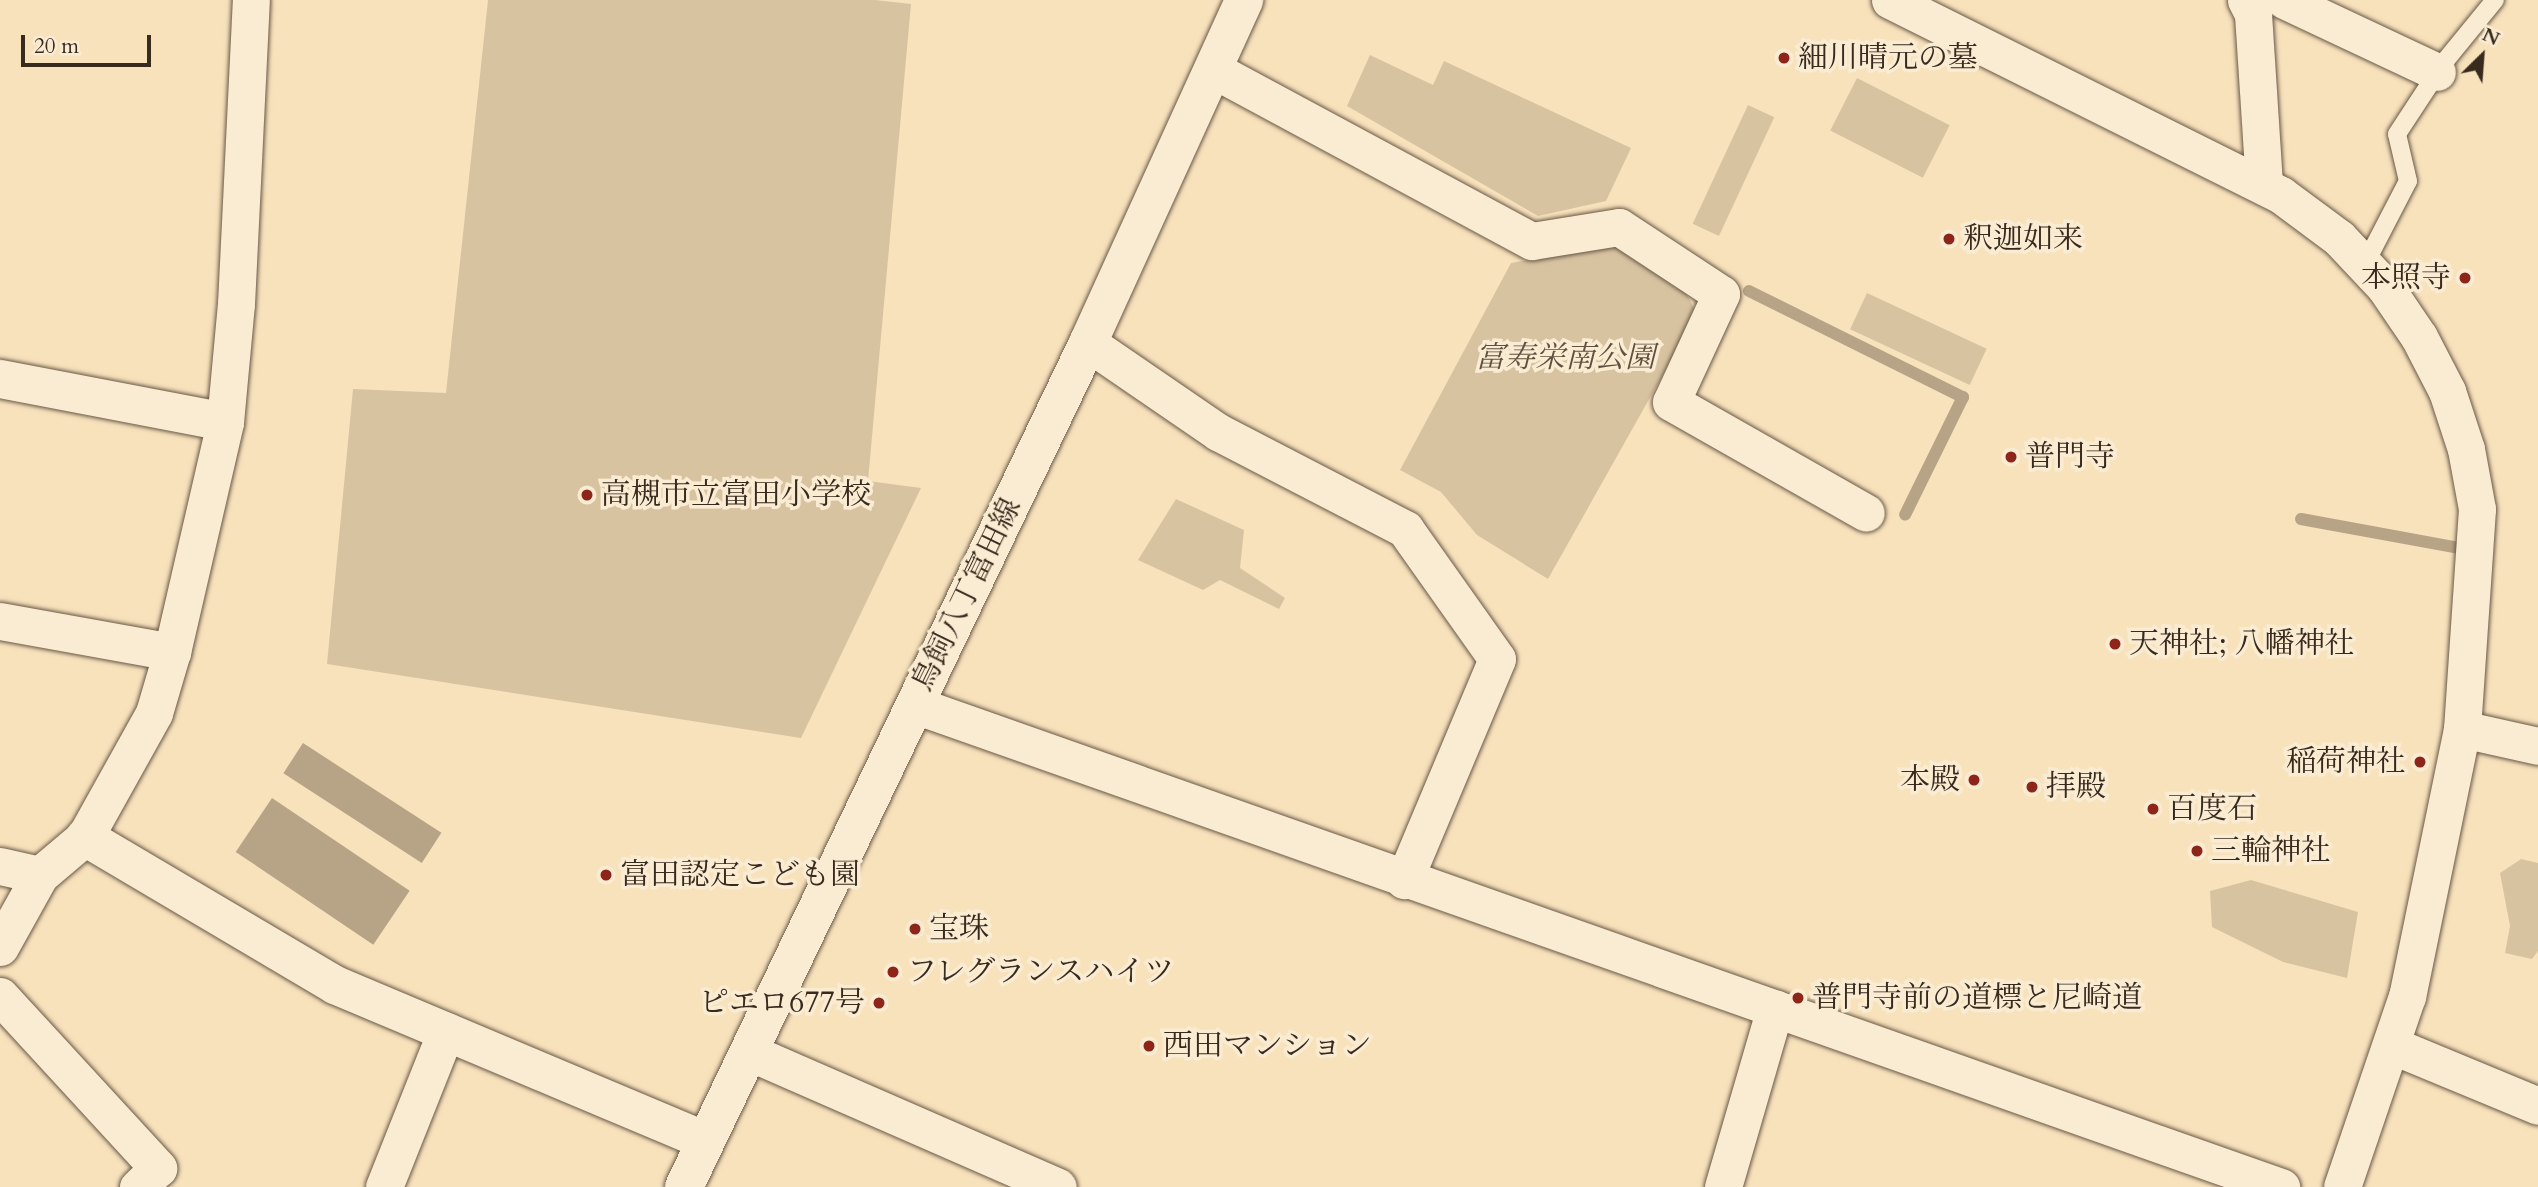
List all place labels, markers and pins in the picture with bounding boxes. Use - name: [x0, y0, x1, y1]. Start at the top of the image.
- place label: 細川晴元の墓: [1798, 40, 1978, 76]
- marker: 細川晴元の墓: [1776, 50, 1792, 66]
- place label: 釈迦如来: [1963, 221, 2083, 257]
- marker: 釈迦如来: [1941, 231, 1957, 247]
- place label: 本照寺: [2361, 260, 2451, 296]
- marker: 本照寺: [2457, 270, 2473, 286]
- place label: 普門寺: [2025, 439, 2115, 475]
- marker: 普門寺: [2003, 449, 2019, 465]
- place label: 高槻市立富田小学校: [601, 477, 871, 513]
- marker: 高槻市立富田小学校: [579, 487, 595, 503]
- place label: 天神社; 八幡神社: [2129, 626, 2355, 662]
- marker: 天神社; 八幡神社: [2107, 636, 2123, 652]
- place label: 稲荷神社: [2286, 744, 2406, 780]
- marker: 稲荷神社: [2412, 754, 2428, 770]
- place label: 本殿: [1900, 762, 1960, 798]
- place label: 拝殿: [2046, 769, 2106, 805]
- marker: 本殿: [1966, 772, 1982, 788]
- marker: 拝殿: [2024, 779, 2040, 795]
- place label: 百度石: [2167, 791, 2257, 827]
- marker: 百度石: [2145, 801, 2161, 817]
- place label: 三輪神社: [2211, 833, 2331, 869]
- marker: 三輪神社: [2189, 843, 2205, 859]
- place label: 富田認定こども園: [620, 857, 860, 893]
- marker: 富田認定こども園: [598, 867, 614, 883]
- place label: 宝珠: [929, 911, 989, 947]
- marker: 宝珠: [907, 921, 923, 937]
- place label: フレグランスハイツ: [907, 954, 1177, 990]
- marker: フレグランスハイツ: [885, 964, 901, 980]
- place label: 普門寺前の道標と尼崎道: [1812, 980, 2142, 1016]
- place label: ピエロ677号: [699, 985, 865, 1021]
- marker: 普門寺前の道標と尼崎道: [1790, 990, 1806, 1006]
- marker: ピエロ677号: [871, 995, 887, 1011]
- place label: 西田マンション: [1163, 1028, 1373, 1064]
- marker: 西田マンション: [1141, 1038, 1157, 1054]

